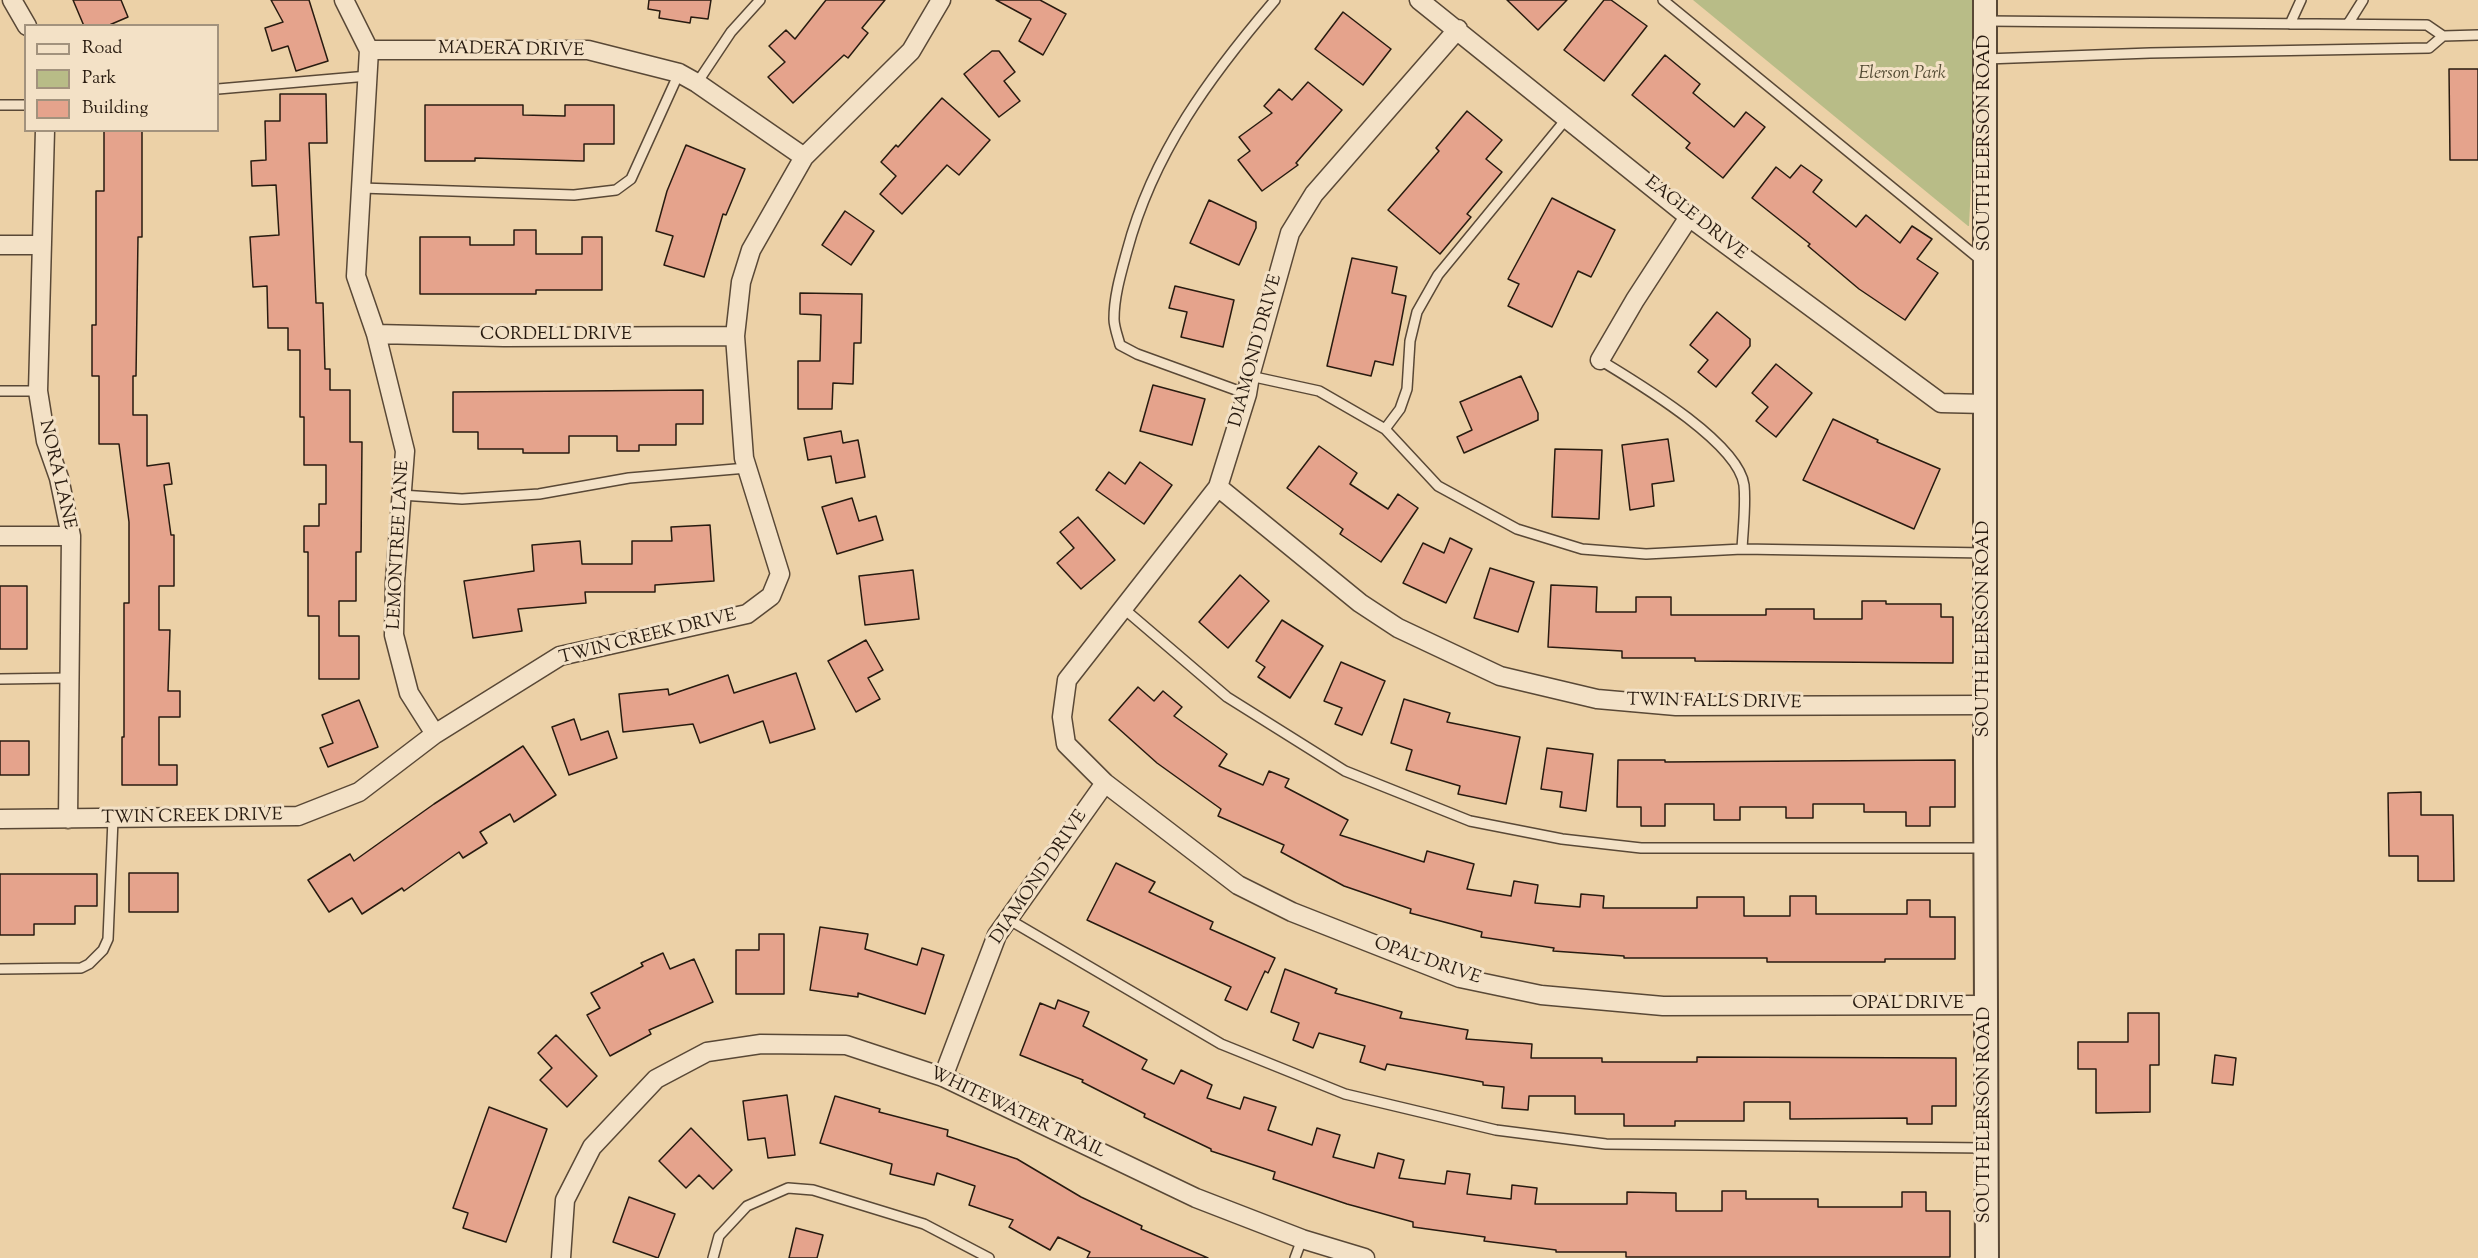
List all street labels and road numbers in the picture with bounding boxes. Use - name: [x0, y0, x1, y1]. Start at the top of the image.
- street label: SOUTH ELERSON ROAD: [1975, 35, 1997, 251]
- street label: MADERA DRIVE: [438, 39, 584, 63]
- street label: EAGLE DRIVE: [1640, 173, 1750, 265]
- street label: DIAMOND DRIVE: [1226, 272, 1288, 430]
- street label: CORDELL DRIVE: [480, 325, 632, 347]
- street label: NORA LANE: [33, 418, 79, 532]
- street label: LEMONTREE LANE: [385, 460, 415, 630]
- street label: SOUTH ELERSON ROAD: [1974, 521, 1996, 737]
- street label: TWIN CREEK DRIVE: [557, 606, 739, 670]
- street label: TWIN FALLS DRIVE: [1626, 691, 1802, 715]
- street label: TWIN CREEK DRIVE: [101, 806, 283, 830]
- street label: DIAMOND DRIVE: [987, 807, 1093, 949]
- street label: OPAL DRIVE: [1371, 934, 1483, 990]
- street label: OPAL DRIVE: [1852, 994, 1964, 1016]
- street label: SOUTH ELERSON ROAD: [1975, 1007, 1997, 1223]
- street label: WHITEWATER TRAIL: [926, 1064, 1108, 1164]

